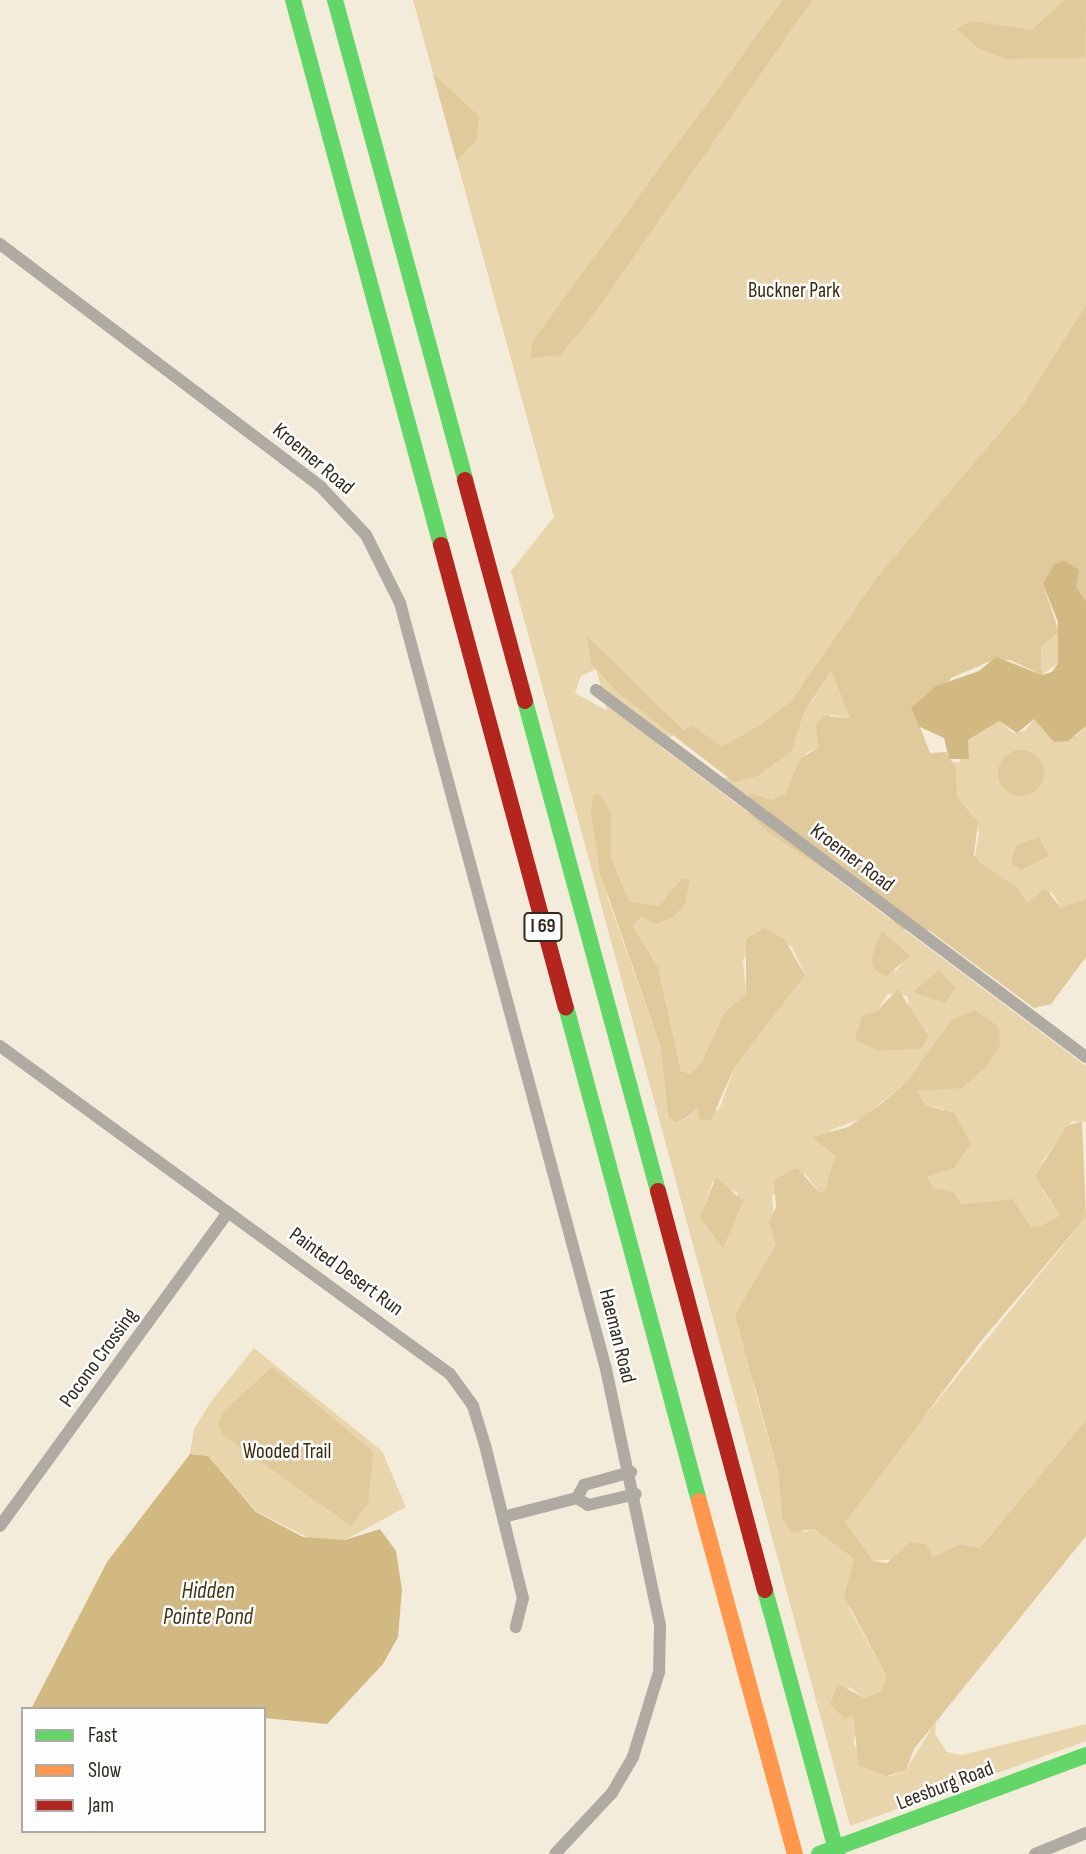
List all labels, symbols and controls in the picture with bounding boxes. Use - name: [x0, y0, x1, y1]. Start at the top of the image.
- park label: Buckner Park: [748, 278, 840, 304]
- street label: Kroemer Road: [267, 418, 359, 500]
- street label: Kroemer Road: [805, 818, 899, 898]
- road number: I 69: [522, 911, 564, 942]
- street label: Painted Desert Run: [284, 1222, 408, 1322]
- street label: Haeman Road: [593, 1286, 641, 1386]
- street label: Pocono Crossing: [55, 1304, 143, 1412]
- park label: Wooded Trail: [243, 1439, 331, 1465]
- water label: Hidden Pointe Pond: [163, 1577, 253, 1631]
- legend: [21, 1707, 266, 1833]
- text: Fast: [88, 1723, 118, 1748]
- street label: Leesburg Road: [893, 1756, 997, 1816]
- text: Slow: [88, 1758, 121, 1783]
- text: Jam: [88, 1793, 114, 1818]

